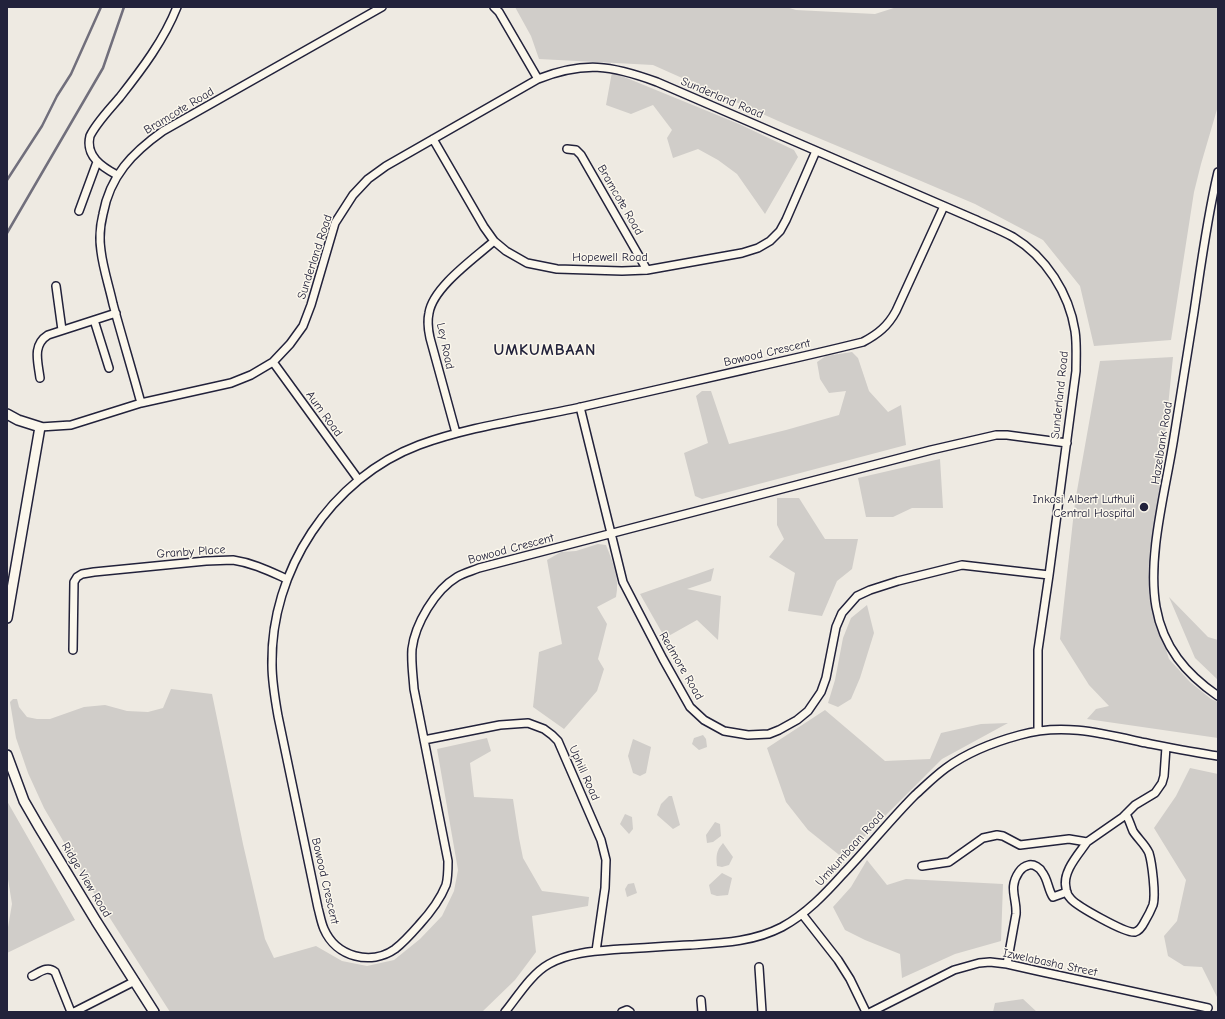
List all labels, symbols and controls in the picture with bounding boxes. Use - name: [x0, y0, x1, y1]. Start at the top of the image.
- street label: Sunderland Road: [679, 74, 765, 122]
- street label: Bramcote Road: [141, 84, 217, 138]
- street label: Bramcote Road: [594, 162, 646, 238]
- street label: Sunderland Road: [295, 213, 335, 301]
- street label: Hopewell Road: [572, 251, 648, 265]
- street label: Ley Road: [433, 321, 457, 371]
- street label: Bowood Crescent: [722, 336, 812, 370]
- district label: UMKUMBAAN: [493, 340, 597, 360]
- street label: Sunderland Road: [1048, 350, 1072, 440]
- street label: Aum Road: [303, 388, 345, 440]
- street label: Hazelbank Road: [1148, 401, 1176, 485]
- place label: Inkosi Albert Luthuli Central Hospital: [1033, 493, 1135, 521]
- marker: Inkosi Albert Luthuli Central Hospital: [1138, 501, 1150, 513]
- street label: Bowood Crescent: [466, 531, 556, 567]
- street label: Granby Place: [156, 542, 226, 562]
- street label: Redmore Road: [656, 629, 706, 703]
- street label: Uphill Road: [565, 743, 603, 803]
- street label: Umkumbaan Road: [813, 809, 887, 889]
- street label: Bowood Crescent: [308, 836, 342, 926]
- street label: Ridge View Road: [58, 840, 114, 920]
- street label: Izwelabasha Street: [1002, 946, 1098, 980]

